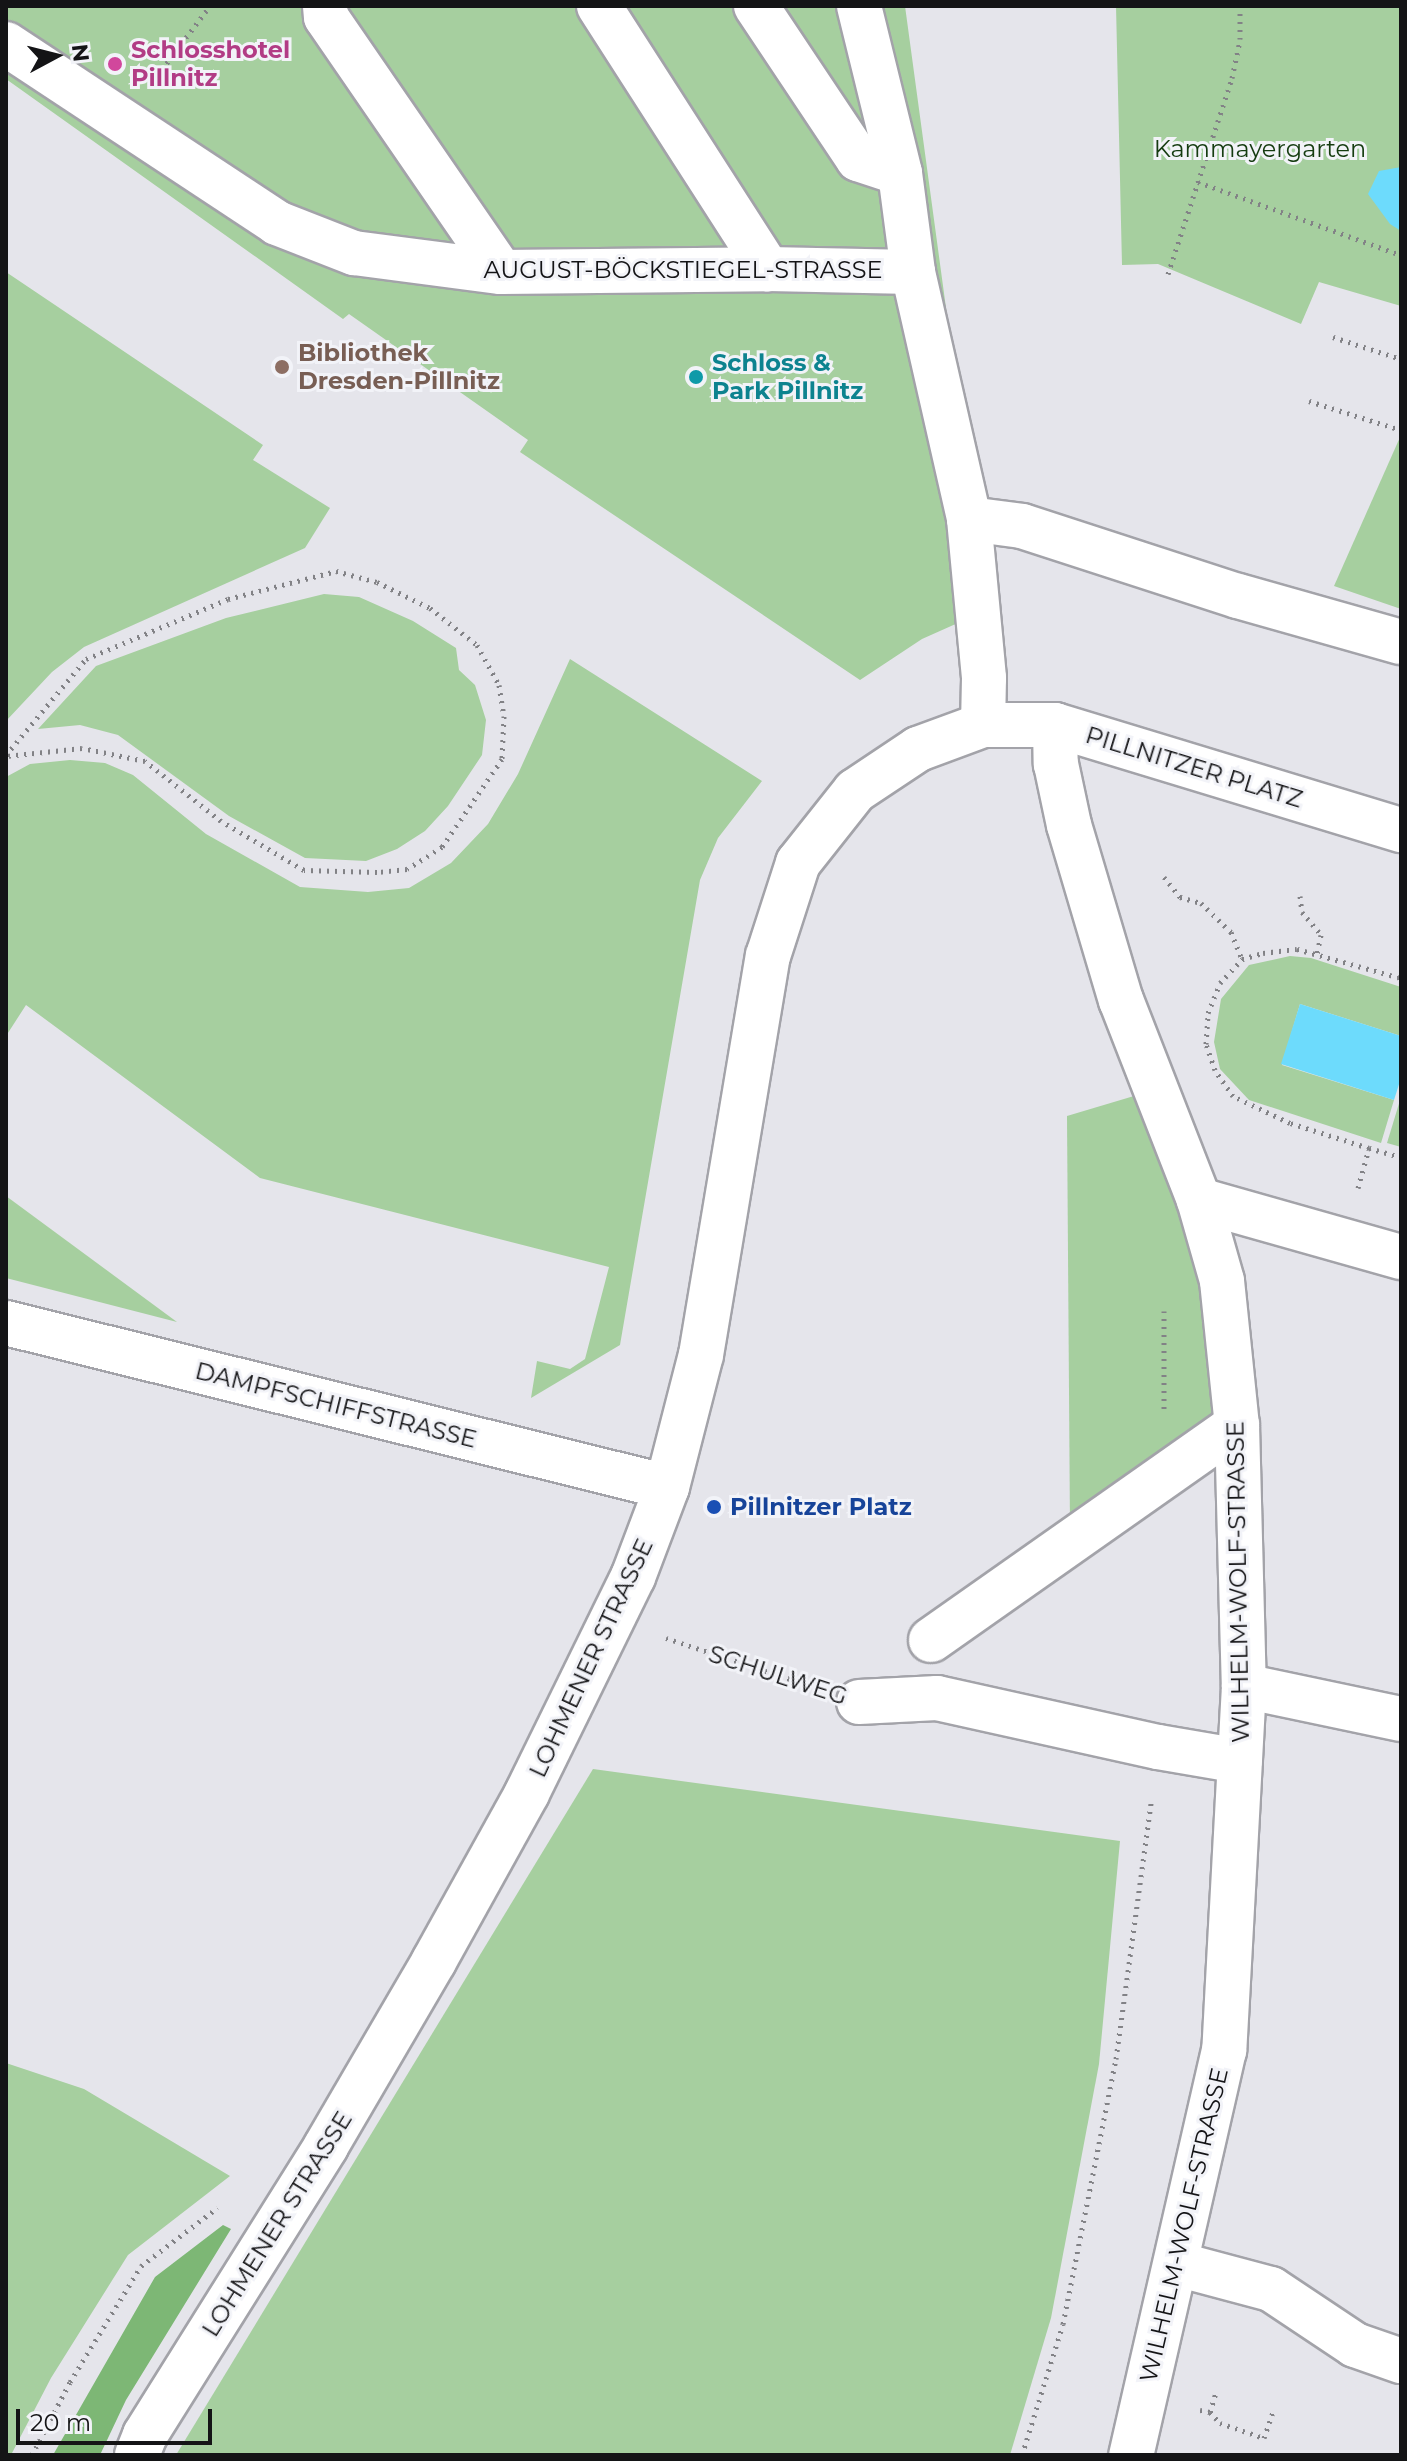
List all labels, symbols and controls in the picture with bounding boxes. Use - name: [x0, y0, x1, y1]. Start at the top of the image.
- north arrow: [16, 16, 96, 96]
- place label: Schlosshotel Pillnitz: [131, 36, 290, 92]
- text: N: [66, 43, 95, 63]
- marker: Schlosshotel Pillnitz: [106, 55, 124, 73]
- park label: Kammayergarten: [1154, 135, 1366, 163]
- street label: AUGUST-BÖCKSTIEGEL-STRASSE: [483, 256, 883, 284]
- place label: Bibliothek Dresden-Pillnitz: [298, 339, 500, 395]
- place label: Schloss & Park Pillnitz: [712, 349, 863, 405]
- marker: Bibliothek Dresden-Pillnitz: [273, 358, 291, 376]
- marker: Schloss & Park Pillnitz: [687, 368, 705, 386]
- street label: PILLNITZER PLATZ: [1082, 720, 1306, 814]
- street label: DAMPFSCHIFFSTRASSE: [192, 1356, 480, 1454]
- street label: WILHELM-WOLF-STRASSE: [1221, 1421, 1255, 1743]
- place label: Pillnitzer Platz: [730, 1493, 912, 1521]
- marker: Pillnitzer Platz: [705, 1498, 723, 1516]
- street label: LOHMENER STRASSE: [523, 1534, 659, 1782]
- street label: SCHULWEG: [705, 1639, 851, 1711]
- street label: WILHELM-WOLF-STRASSE: [1134, 2065, 1234, 2385]
- street label: LOHMENER STRASSE: [196, 2106, 358, 2342]
- scale bar: [20, 2393, 216, 2443]
- text: 20 m: [30, 2408, 91, 2437]

